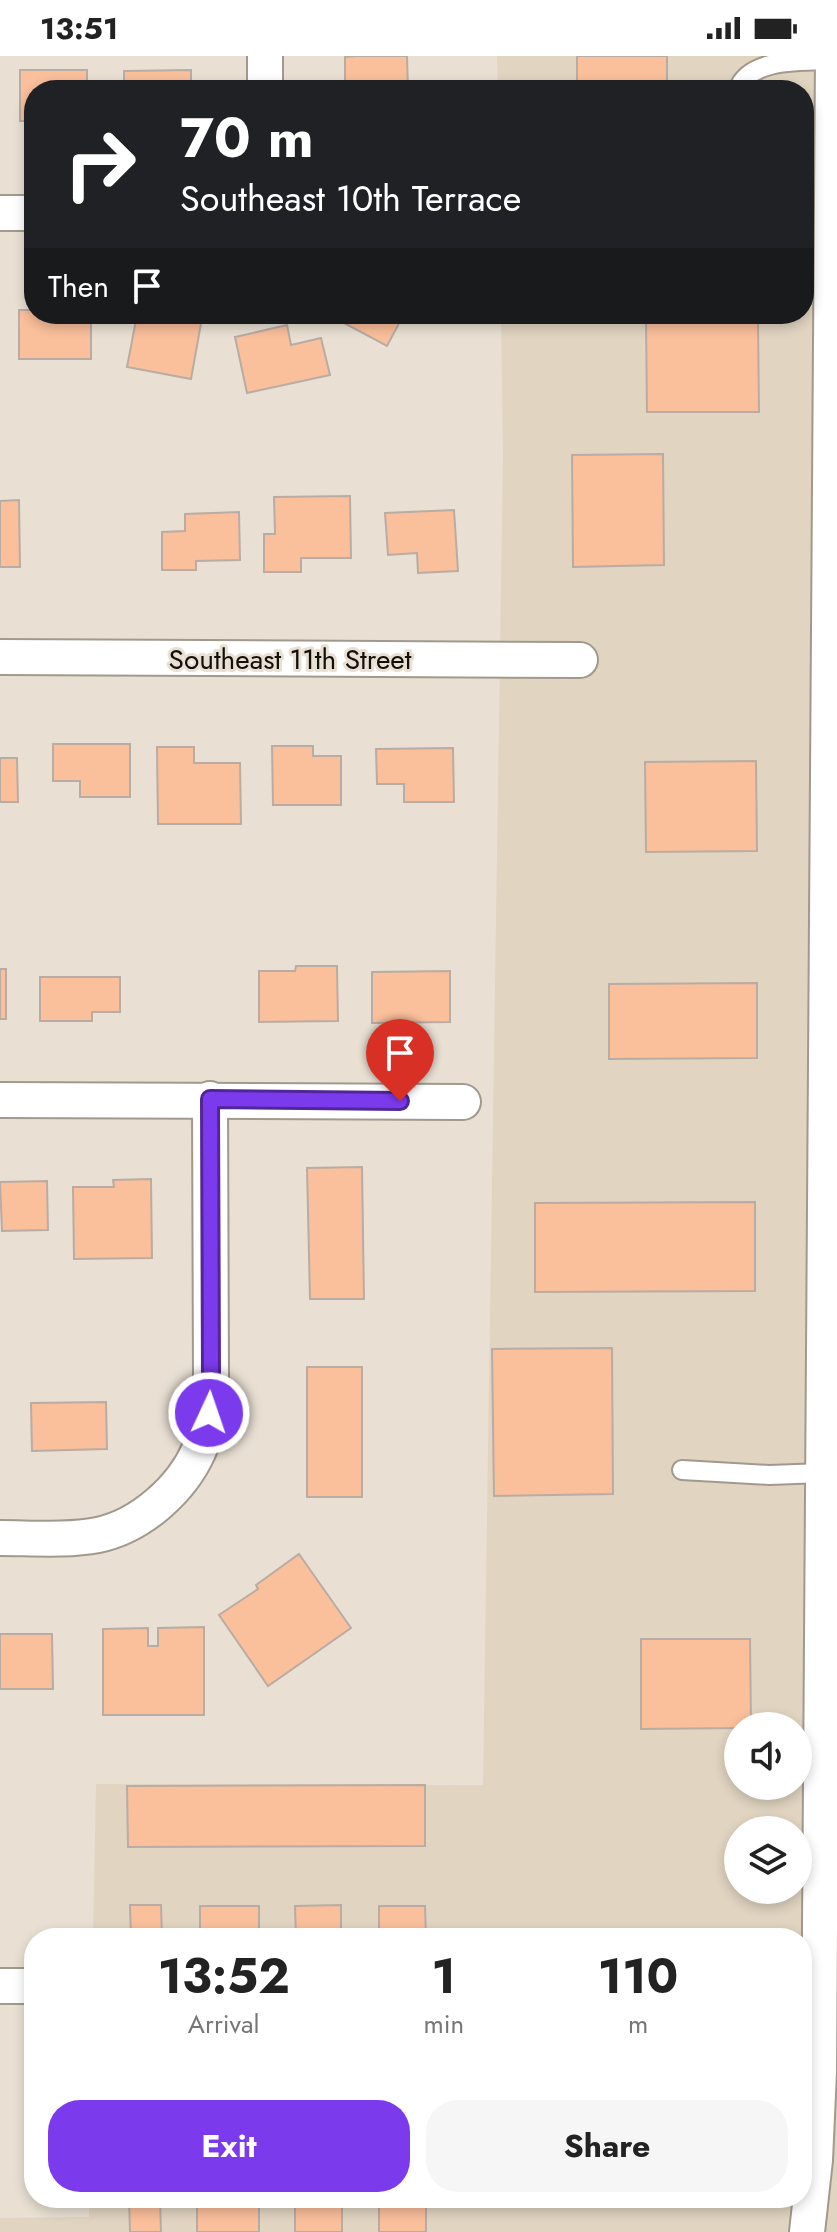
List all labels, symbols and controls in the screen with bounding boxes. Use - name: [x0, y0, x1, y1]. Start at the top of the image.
- text: 13:51: [40, 7, 118, 50]
- text: 70 m: [180, 97, 314, 178]
- icon: right: [48, 112, 152, 216]
- text: Southeast 10th Terrace: [180, 172, 521, 224]
- icon: arrive: [125, 264, 169, 308]
- text: Then: [48, 265, 109, 308]
- street label: Southeast 11th Street: [169, 639, 412, 680]
- pin: [366, 1019, 434, 1101]
- icon: arrive: [378, 1031, 422, 1075]
- position arrow: [167, 1371, 251, 1455]
- map controls: [724, 1712, 812, 1904]
- button: sound: [724, 1712, 812, 1800]
- button: layers: [724, 1816, 812, 1904]
- text: 13:52: [158, 1942, 290, 2011]
- text: 1: [432, 1942, 456, 2011]
- text: 110: [598, 1942, 678, 2011]
- text: Arrival: [188, 2005, 260, 2043]
- text: min: [423, 2005, 464, 2043]
- text: m: [628, 2005, 648, 2043]
- button: Exit: [48, 2100, 410, 2192]
- button: Share: [426, 2100, 788, 2192]

